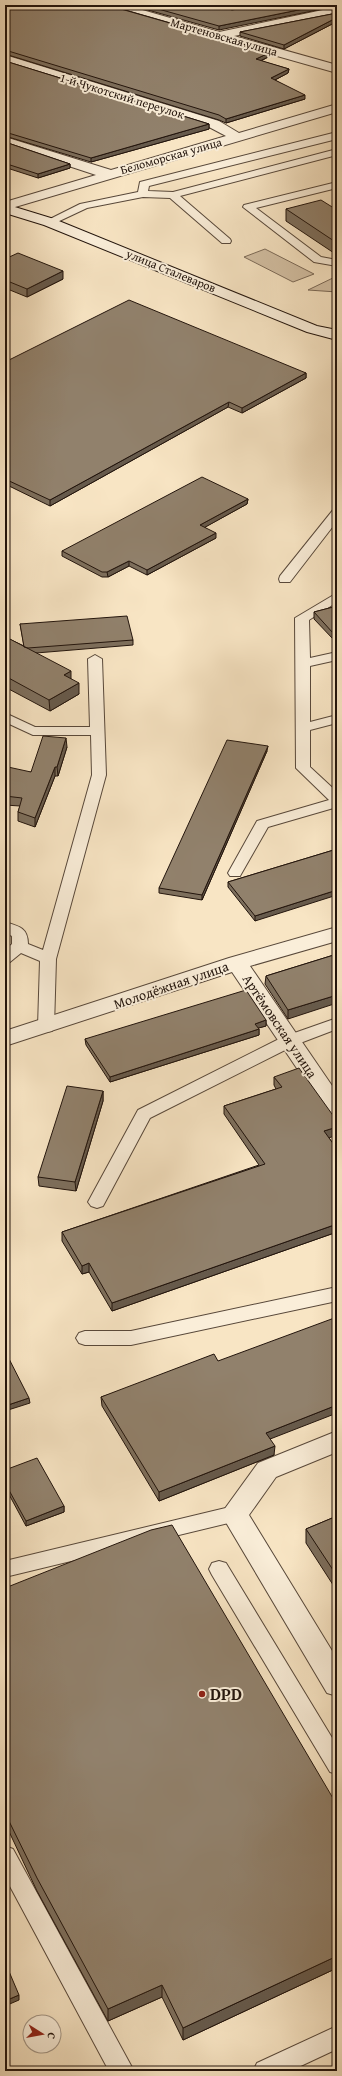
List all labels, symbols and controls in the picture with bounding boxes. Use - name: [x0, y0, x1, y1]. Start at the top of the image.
- street label: Мартеновская улица: [169, 13, 280, 60]
- street label: 1-й Чукотский переулок: [58, 68, 187, 123]
- street label: Беломорская улица: [118, 133, 224, 178]
- street label: улица Сталеваров: [123, 244, 219, 296]
- street label: Молодёжная улица: [111, 956, 231, 1014]
- street label: Артёмовская улица: [238, 970, 322, 1082]
- place label: DPD: [210, 1681, 242, 1706]
- marker: DPD: [197, 1689, 207, 1699]
- north arrow: [22, 2014, 62, 2054]
- text: С: [43, 2031, 60, 2040]

